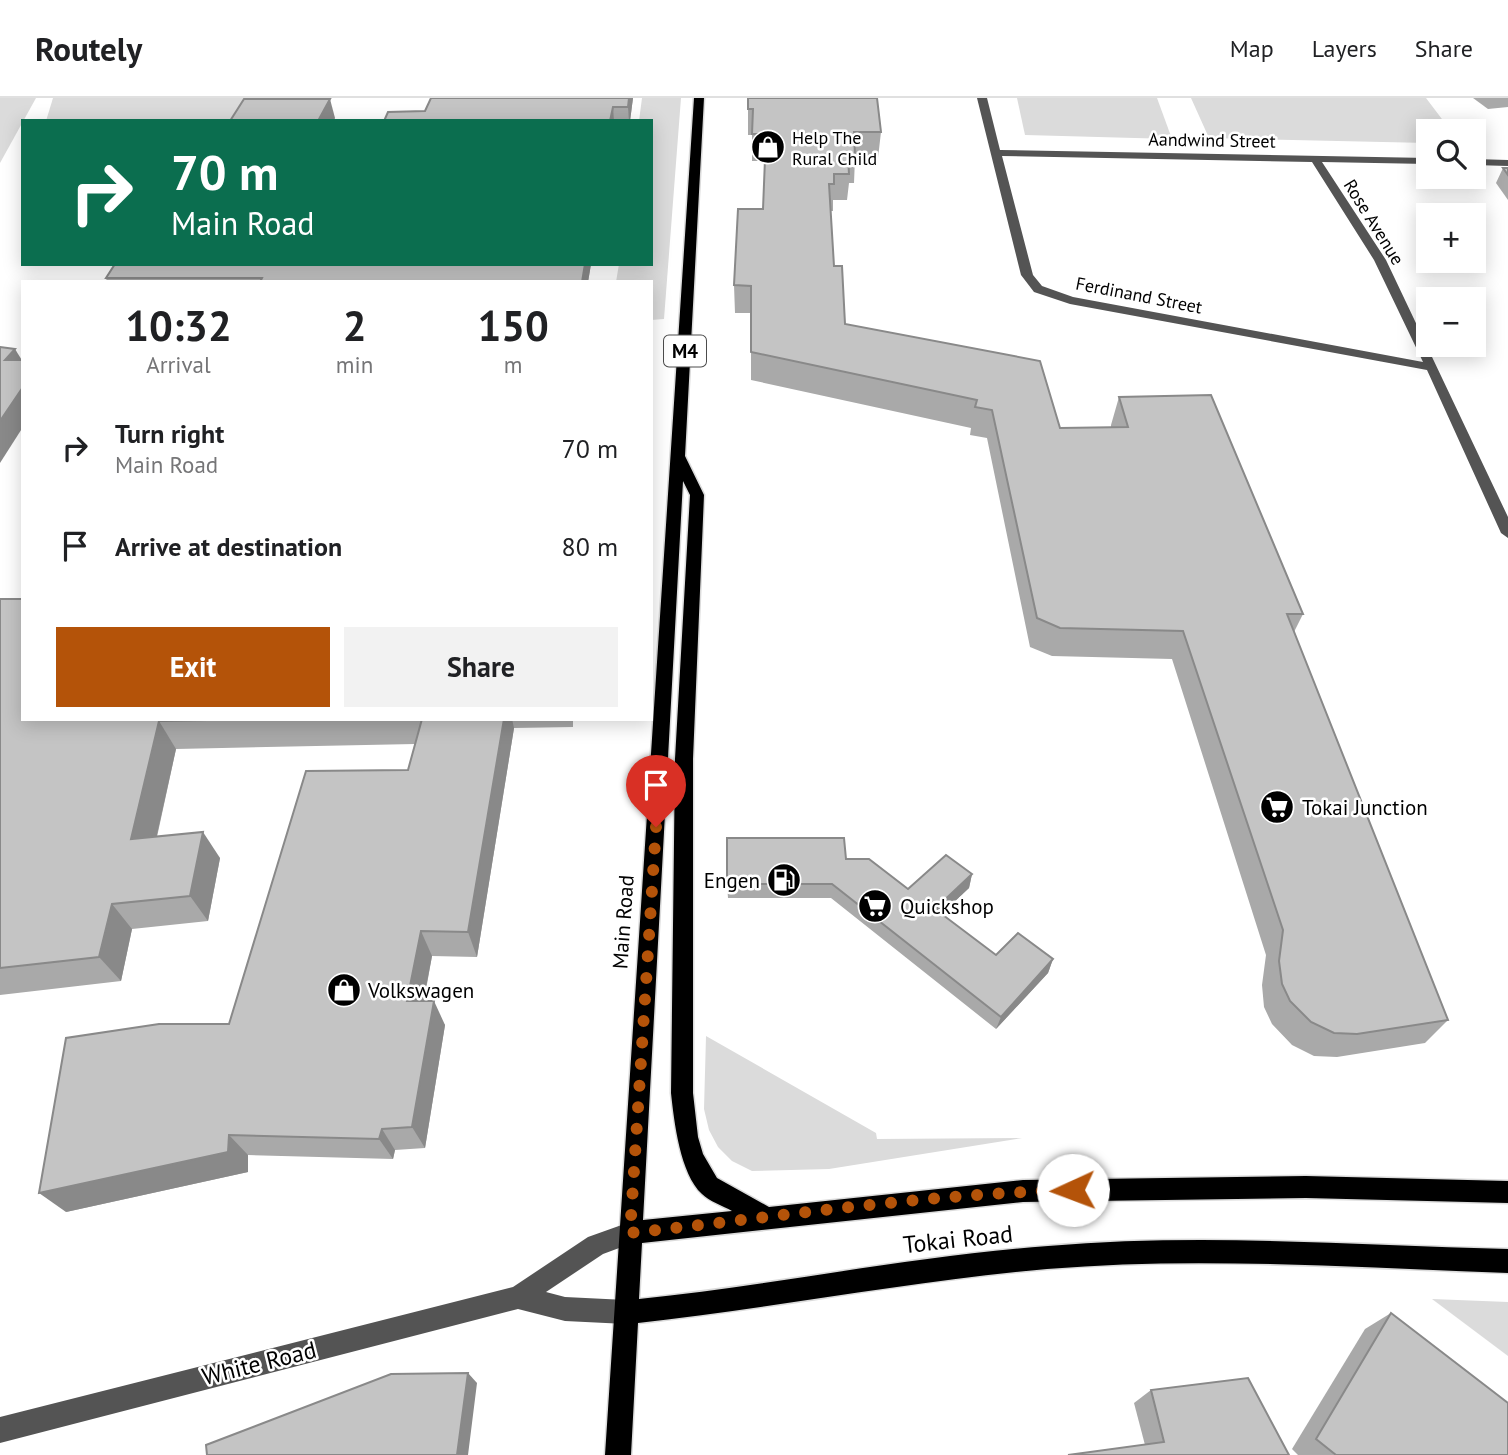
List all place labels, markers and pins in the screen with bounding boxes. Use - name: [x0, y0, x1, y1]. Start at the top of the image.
- place label: Help The Rural Child: [792, 126, 877, 170]
- shop icon: Help The Rural Child: [749, 128, 787, 166]
- pin: [626, 755, 686, 827]
- supermarket icon: Tokai Junction: [1258, 788, 1296, 826]
- place label: Tokai Junction: [1302, 794, 1428, 821]
- fuel station icon: Engen: [765, 861, 803, 899]
- place label: Engen: [704, 867, 760, 894]
- supermarket icon: Quickshop: [856, 887, 894, 925]
- place label: Quickshop: [900, 893, 994, 920]
- shop icon: Volkswagen: [325, 971, 363, 1009]
- place label: Volkswagen: [367, 977, 474, 1004]

